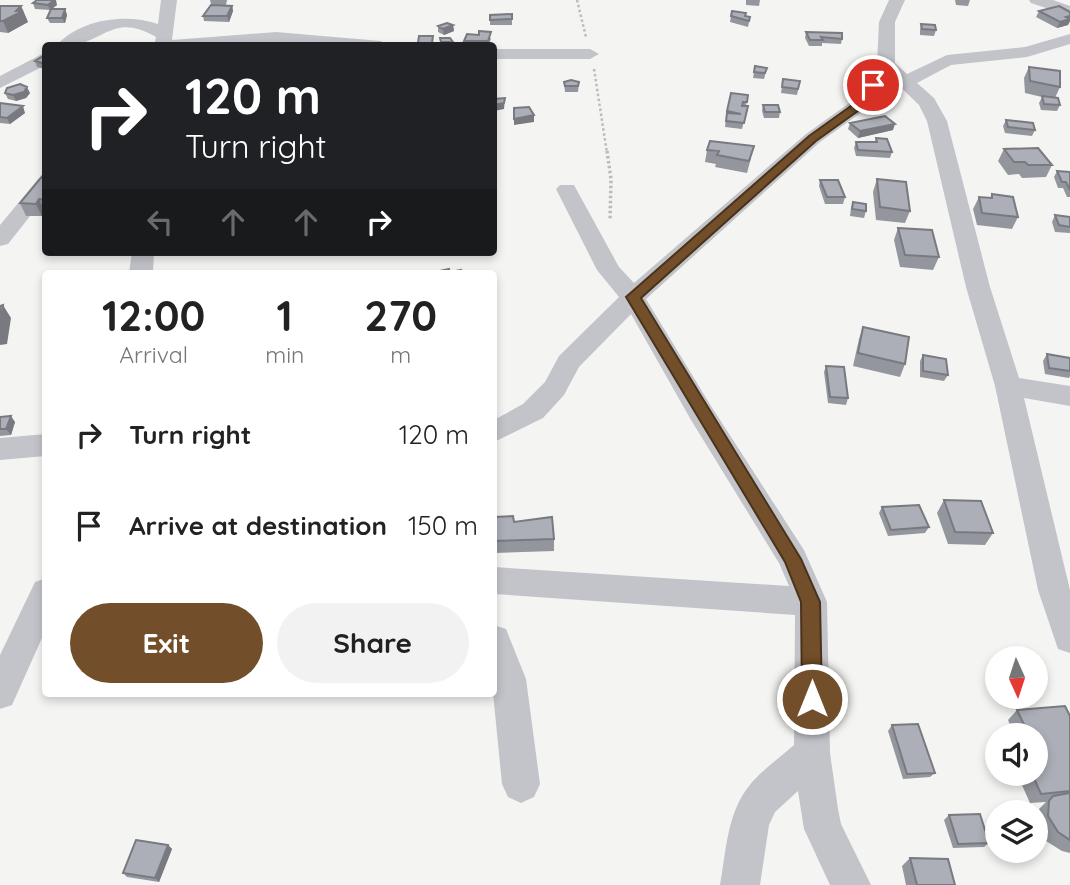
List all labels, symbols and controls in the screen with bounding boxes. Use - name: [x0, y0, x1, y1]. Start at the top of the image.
- pin: [843, 55, 903, 115]
- text: 120 m: [185, 65, 321, 126]
- icon: arrive: [854, 66, 892, 104]
- icon: right: [70, 70, 161, 161]
- text: Turn right: [185, 126, 326, 166]
- icon: left: [141, 203, 179, 241]
- icon: ahead: [214, 203, 252, 241]
- icon: ahead: [287, 203, 325, 241]
- icon: right: [360, 203, 398, 241]
- text: 12:00: [102, 289, 205, 342]
- text: 1: [277, 289, 293, 342]
- text: 270: [364, 289, 437, 342]
- text: Arrival: [119, 340, 188, 369]
- text: min: [265, 340, 304, 369]
- text: m: [390, 340, 411, 369]
- icon: right: [70, 416, 108, 454]
- text: Turn right: [129, 418, 251, 451]
- text: 120 m: [399, 418, 469, 451]
- icon: arrive: [70, 507, 108, 545]
- text: Arrive at destination: [129, 509, 387, 542]
- text: 150 m: [408, 509, 478, 542]
- button: Exit: [70, 603, 263, 683]
- button: Share: [277, 603, 469, 683]
- north arrow: [985, 646, 1048, 709]
- map controls: [985, 646, 1048, 863]
- position arrow: [775, 662, 849, 736]
- button: sound: [985, 723, 1048, 786]
- button: layers: [985, 800, 1048, 863]

